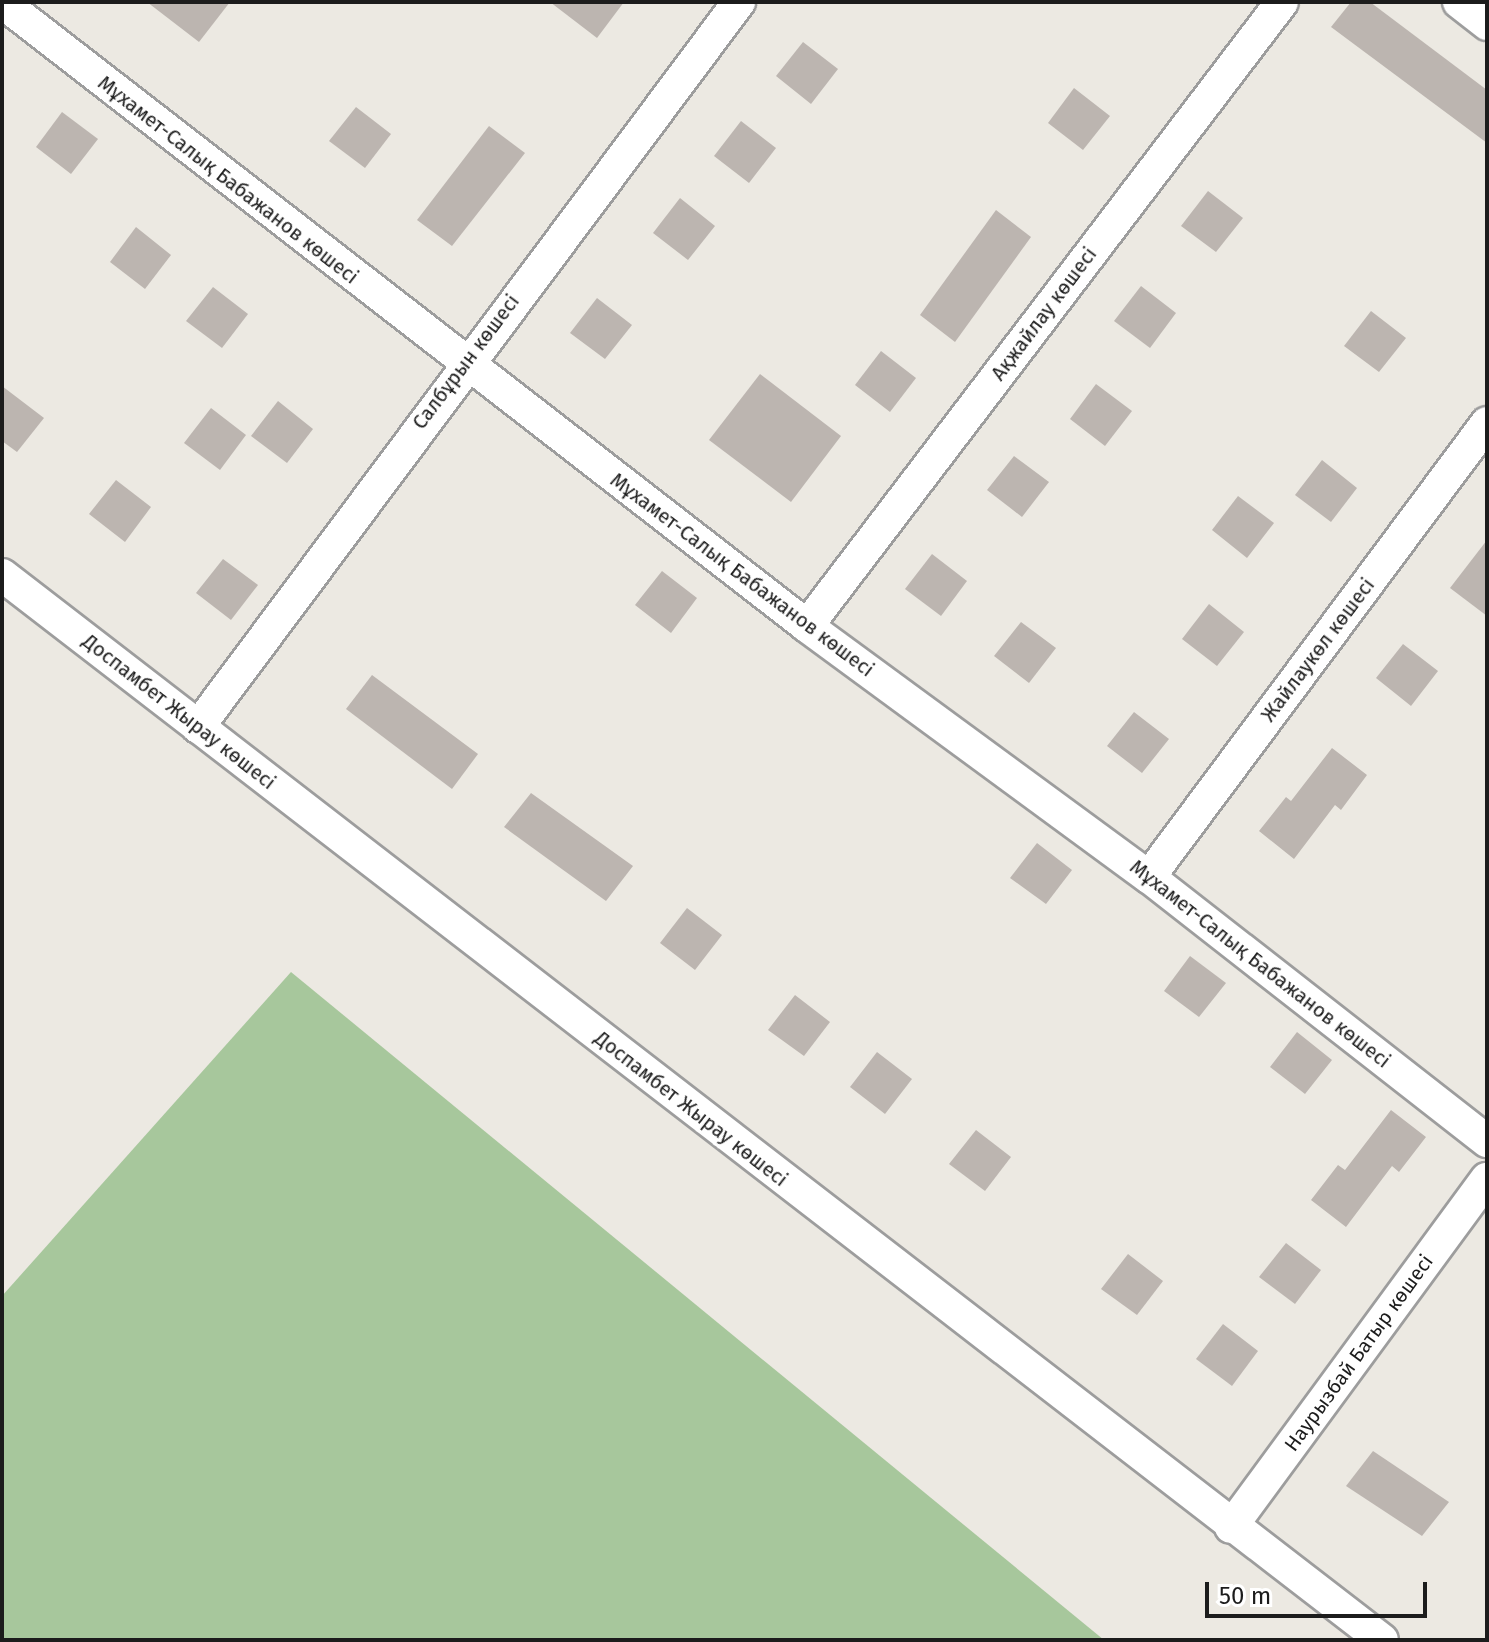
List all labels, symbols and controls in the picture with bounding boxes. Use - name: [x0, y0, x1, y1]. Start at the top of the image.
- street label: Мұхамет-Салық Бабажанов көшесі: [93, 71, 363, 289]
- street label: Ақжайлау көшесі: [986, 243, 1102, 385]
- street label: Салбұрын көшесі: [408, 290, 524, 434]
- street label: Мұхамет-Салық Бабажанов көшесі: [606, 468, 878, 682]
- street label: Жайлаукөл көшесі: [1256, 573, 1380, 727]
- street label: Доспамбет Жырау көшесі: [78, 629, 280, 795]
- street label: Мұхамет-Салық Бабажанов көшесі: [1125, 855, 1395, 1073]
- street label: Доспамбет Жырау көшесі: [590, 1026, 792, 1192]
- street label: Наурызбай Батыр көшесі: [1280, 1250, 1438, 1456]
- scale bar: [1209, 1566, 1431, 1616]
- text: 50 m: [1219, 1582, 1271, 1610]

